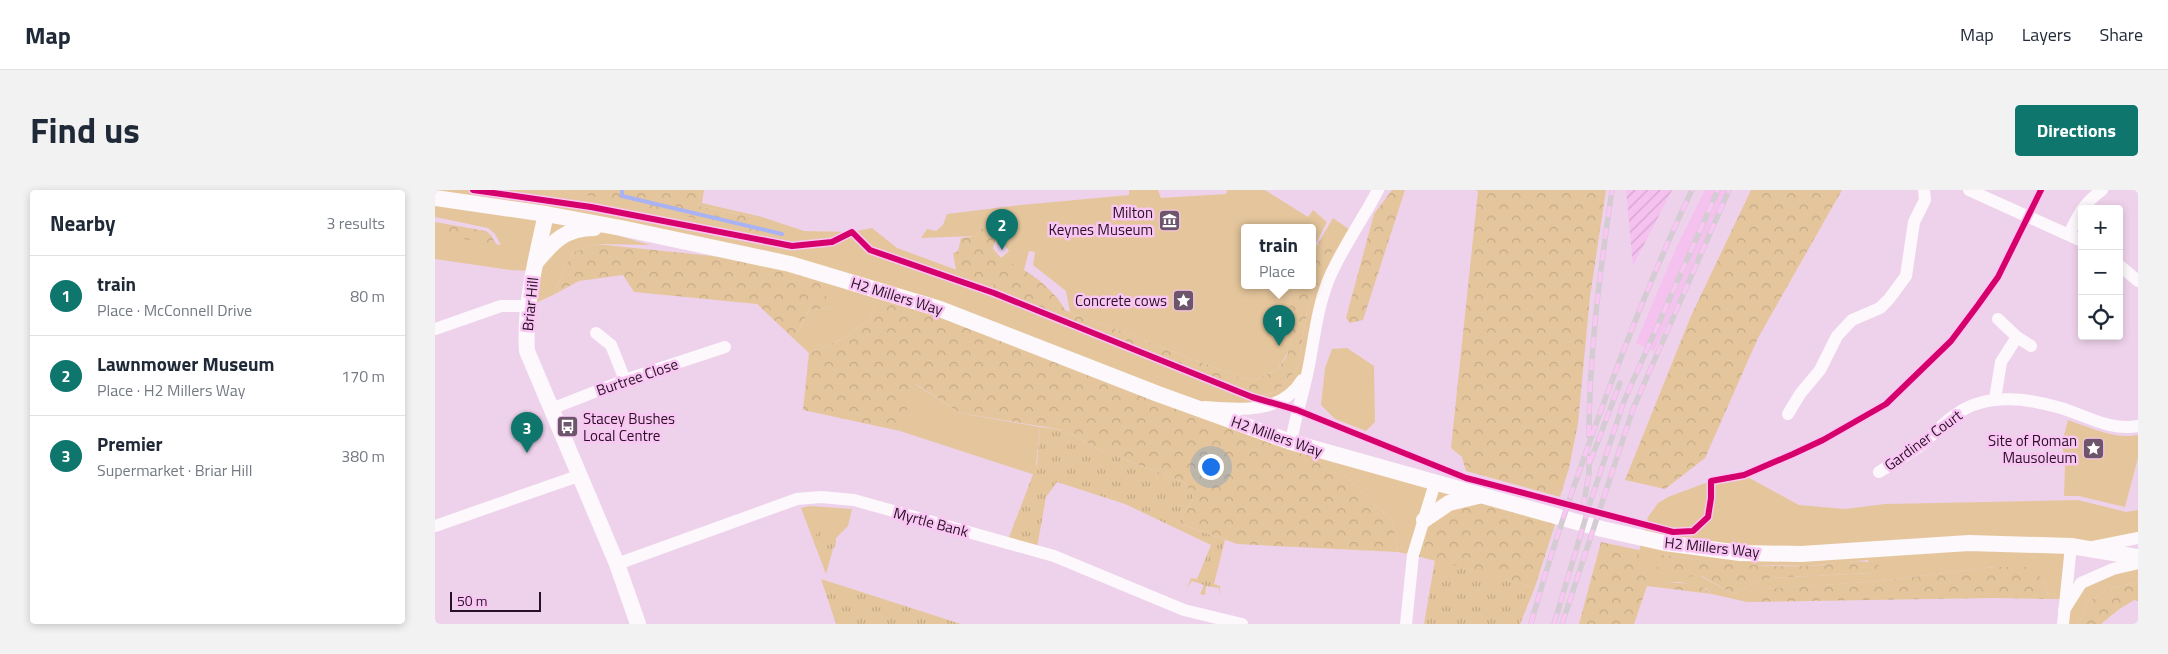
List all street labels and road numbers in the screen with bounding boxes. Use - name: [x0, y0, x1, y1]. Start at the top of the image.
- street label: H2 Millers Way: [848, 271, 946, 321]
- street label: Briar Hill: [516, 276, 544, 332]
- street label: Burtree Close: [593, 352, 681, 402]
- street label: Gardiner Court: [1879, 403, 1967, 476]
- street label: H2 Millers Way: [1228, 410, 1326, 462]
- street label: Myrtle Bank: [891, 501, 971, 543]
- street label: H2 Millers Way: [1663, 531, 1761, 563]

